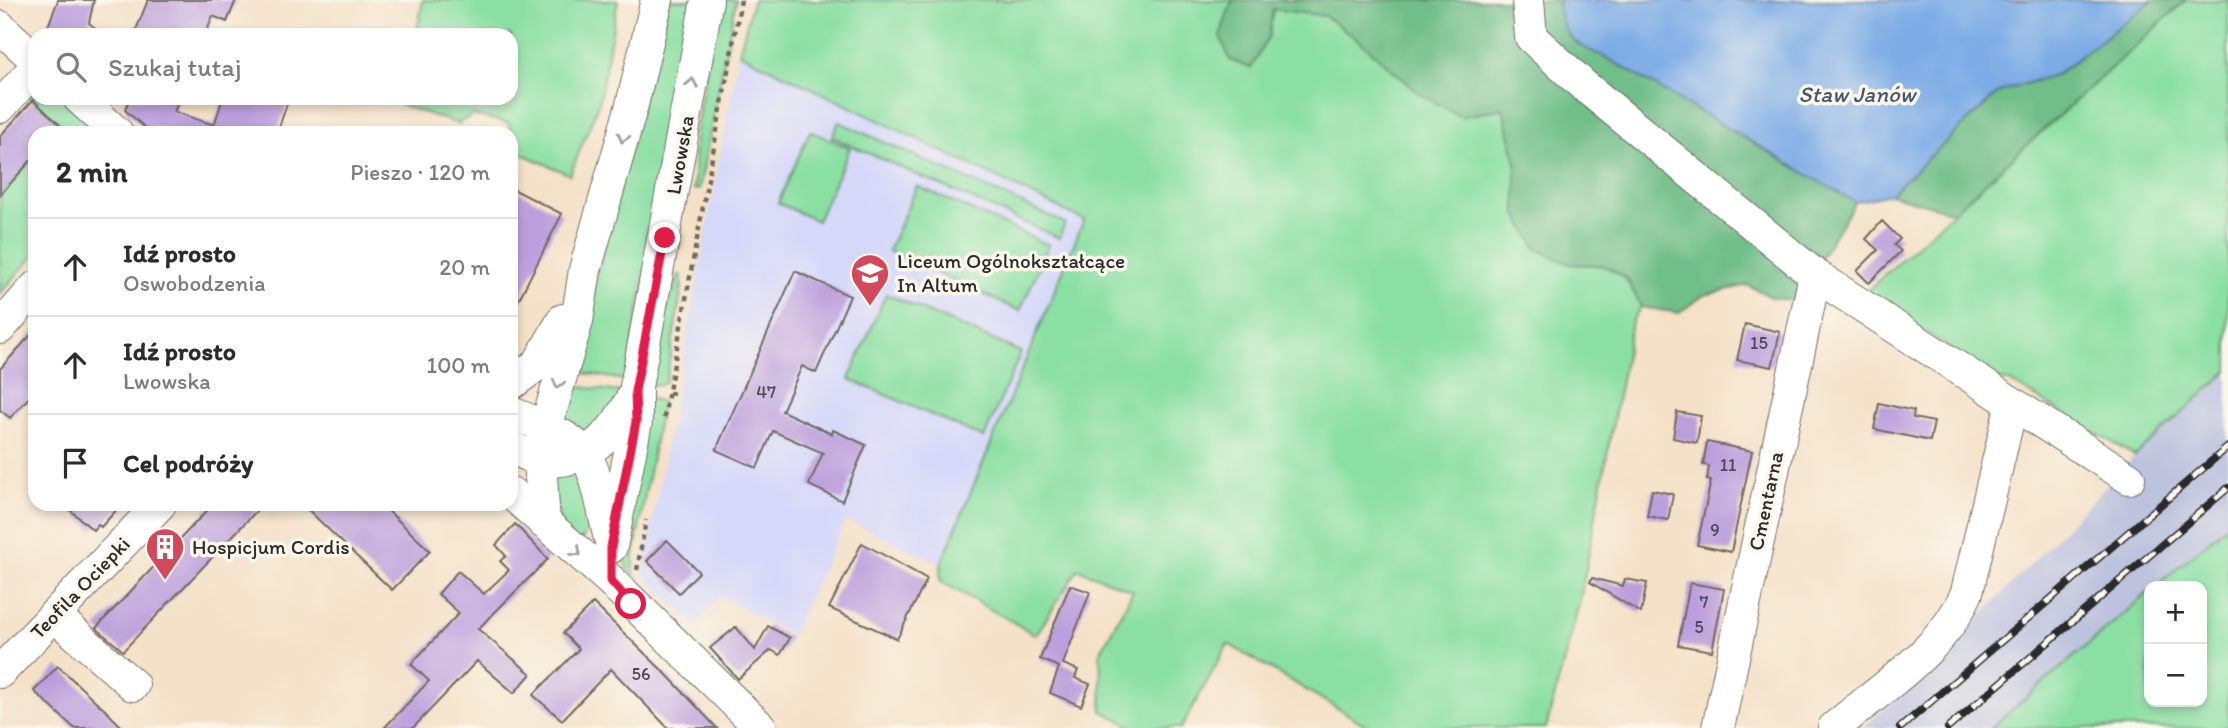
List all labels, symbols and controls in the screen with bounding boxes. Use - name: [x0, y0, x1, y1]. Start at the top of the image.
- search box: [28, 28, 518, 105]
- icon: search: [52, 48, 90, 86]
- text: Szukaj tutaj: [108, 51, 241, 83]
- one-way arrow: [684, 77, 699, 89]
- water label: Staw Janów: [1799, 80, 1918, 108]
- street label: Lwowska: [660, 113, 699, 196]
- one-way arrow: [616, 131, 631, 143]
- text: 2 min: [56, 153, 127, 190]
- text: Pieszo · 120 m: [350, 158, 490, 186]
- route end: [649, 222, 680, 253]
- text: Idź prosto: [123, 237, 236, 269]
- icon: ahead: [56, 248, 94, 286]
- place label: Liceum Ogólnokształcące In Altum: [897, 248, 1125, 297]
- school or university icon: Liceum Ogólnokształcące In Altum: [849, 252, 891, 307]
- text: 20 m: [439, 253, 490, 281]
- text: Oswobodzenia: [123, 269, 266, 297]
- house number: 15: [1750, 332, 1768, 354]
- text: Idź prosto: [123, 335, 236, 367]
- icon: ahead: [56, 346, 94, 384]
- text: 100 m: [426, 351, 490, 379]
- text: Lwowska: [123, 367, 211, 395]
- one-way arrow: [552, 378, 567, 390]
- house number: 47: [756, 381, 776, 403]
- icon: arrive: [56, 444, 94, 482]
- text: Cel podróży: [123, 447, 253, 479]
- street label: Cmentarna: [1743, 449, 1788, 553]
- house number: 11: [1720, 454, 1736, 476]
- house number: 9: [1710, 519, 1720, 541]
- building icon: Hospicjum Cordis: [144, 526, 186, 581]
- street label: Teofila Ociepki: [25, 531, 135, 644]
- place label: Hospicjum Cordis: [192, 534, 350, 559]
- one-way arrow: [569, 544, 582, 556]
- map controls: [2144, 581, 2207, 707]
- button: +: [2144, 581, 2207, 644]
- route start: [615, 588, 646, 619]
- house number: 7: [1700, 591, 1709, 613]
- house number: 5: [1694, 616, 1704, 638]
- button: −: [2144, 644, 2207, 707]
- house number: 56: [632, 663, 650, 685]

